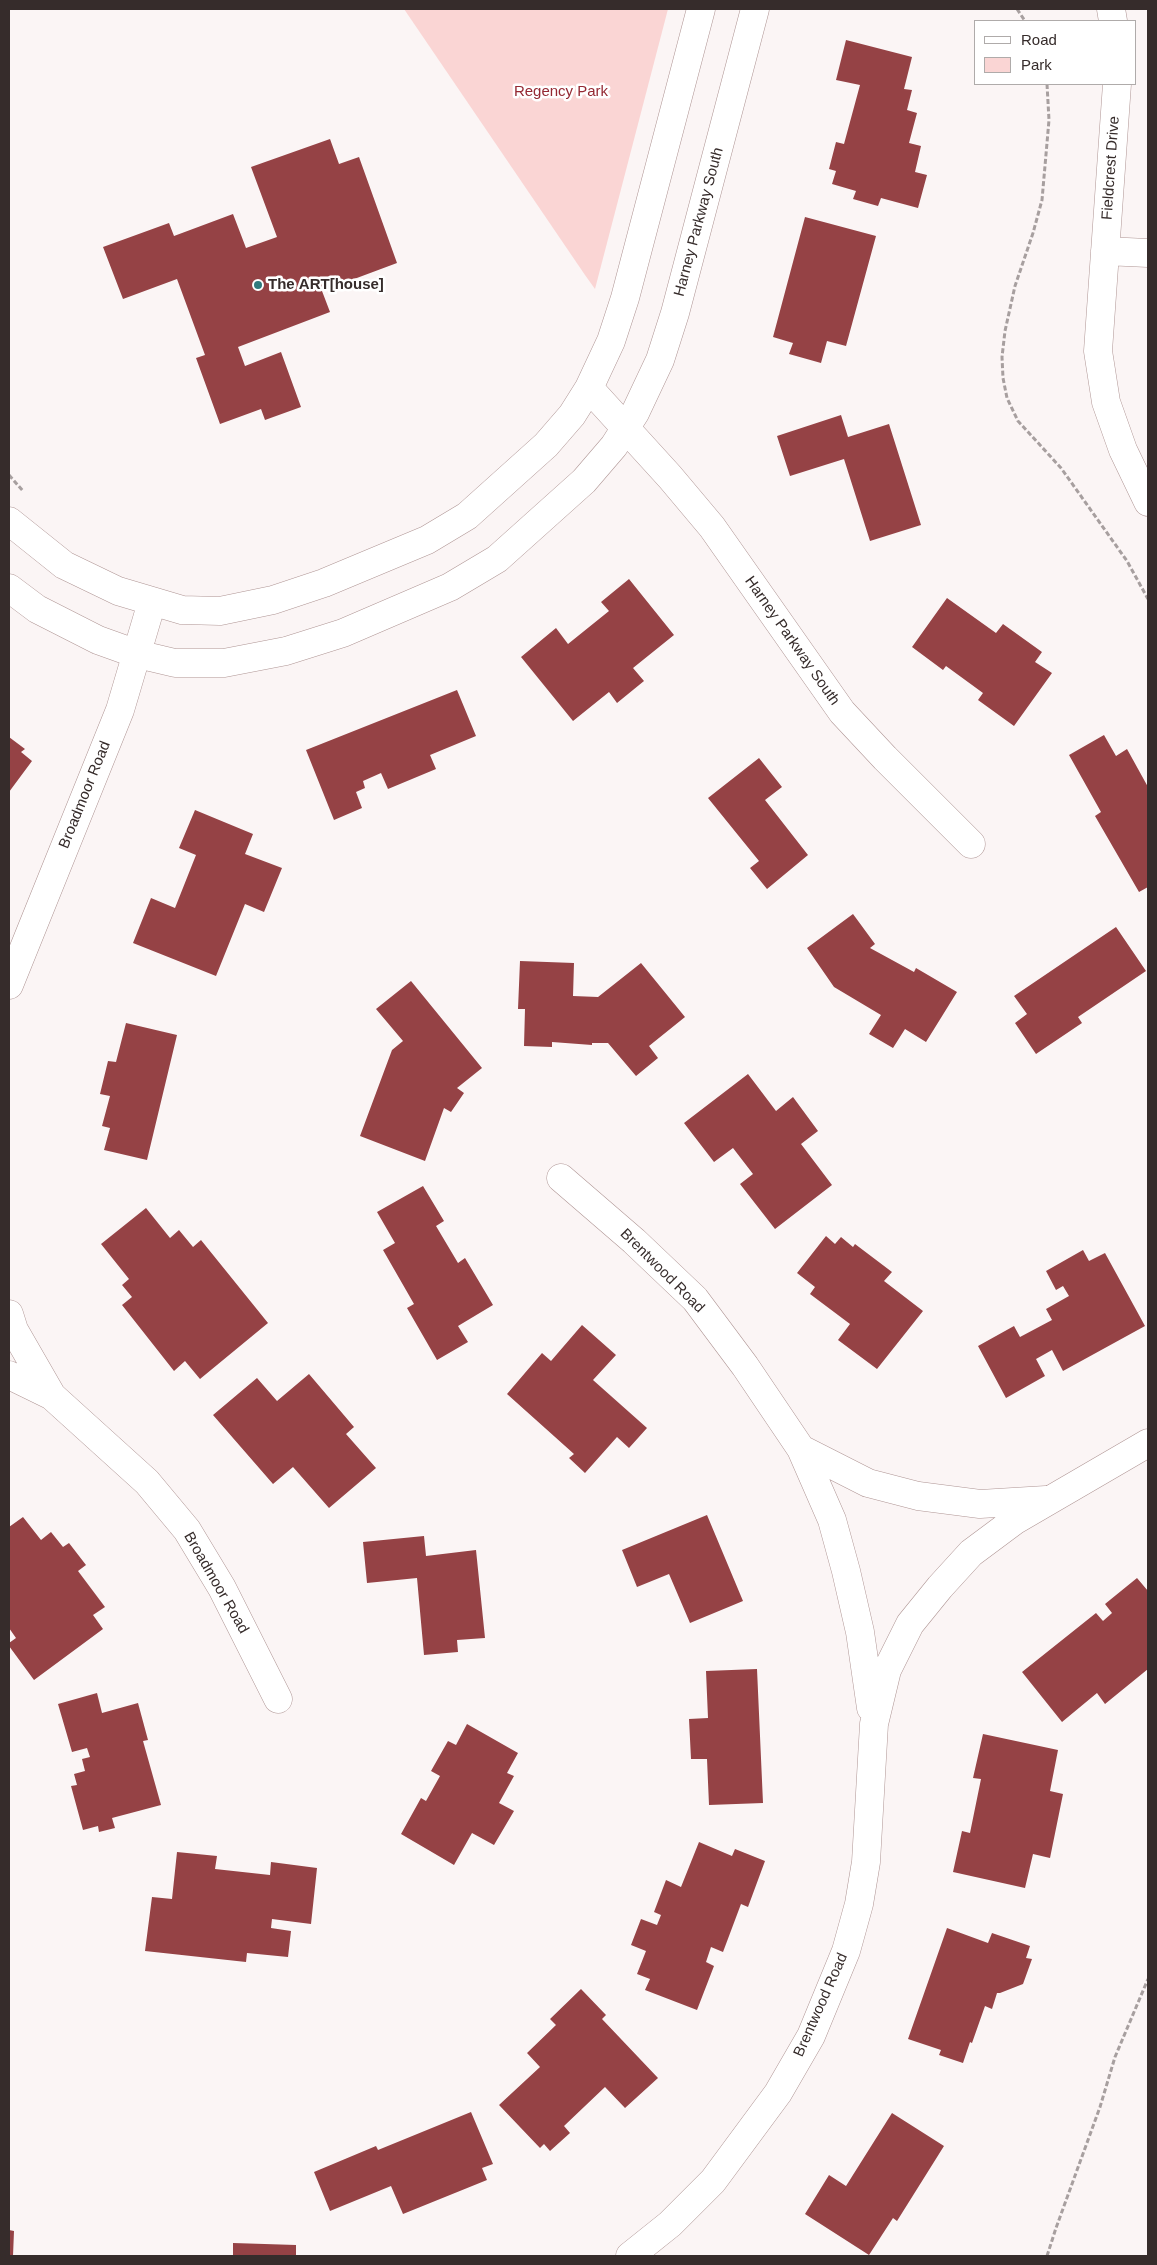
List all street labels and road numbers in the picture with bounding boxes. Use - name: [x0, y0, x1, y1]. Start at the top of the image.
- street label: Fieldcrest Drive: [1098, 115, 1124, 221]
- street label: Harney Parkway South: [670, 146, 728, 298]
- street label: Harney Parkway South: [741, 573, 843, 709]
- street label: Broadmoor Road: [55, 739, 115, 851]
- street label: Brentwood Road: [616, 1225, 708, 1317]
- street label: Broadmoor Road: [180, 1529, 252, 1637]
- street label: Brentwood Road: [790, 1950, 852, 2060]

